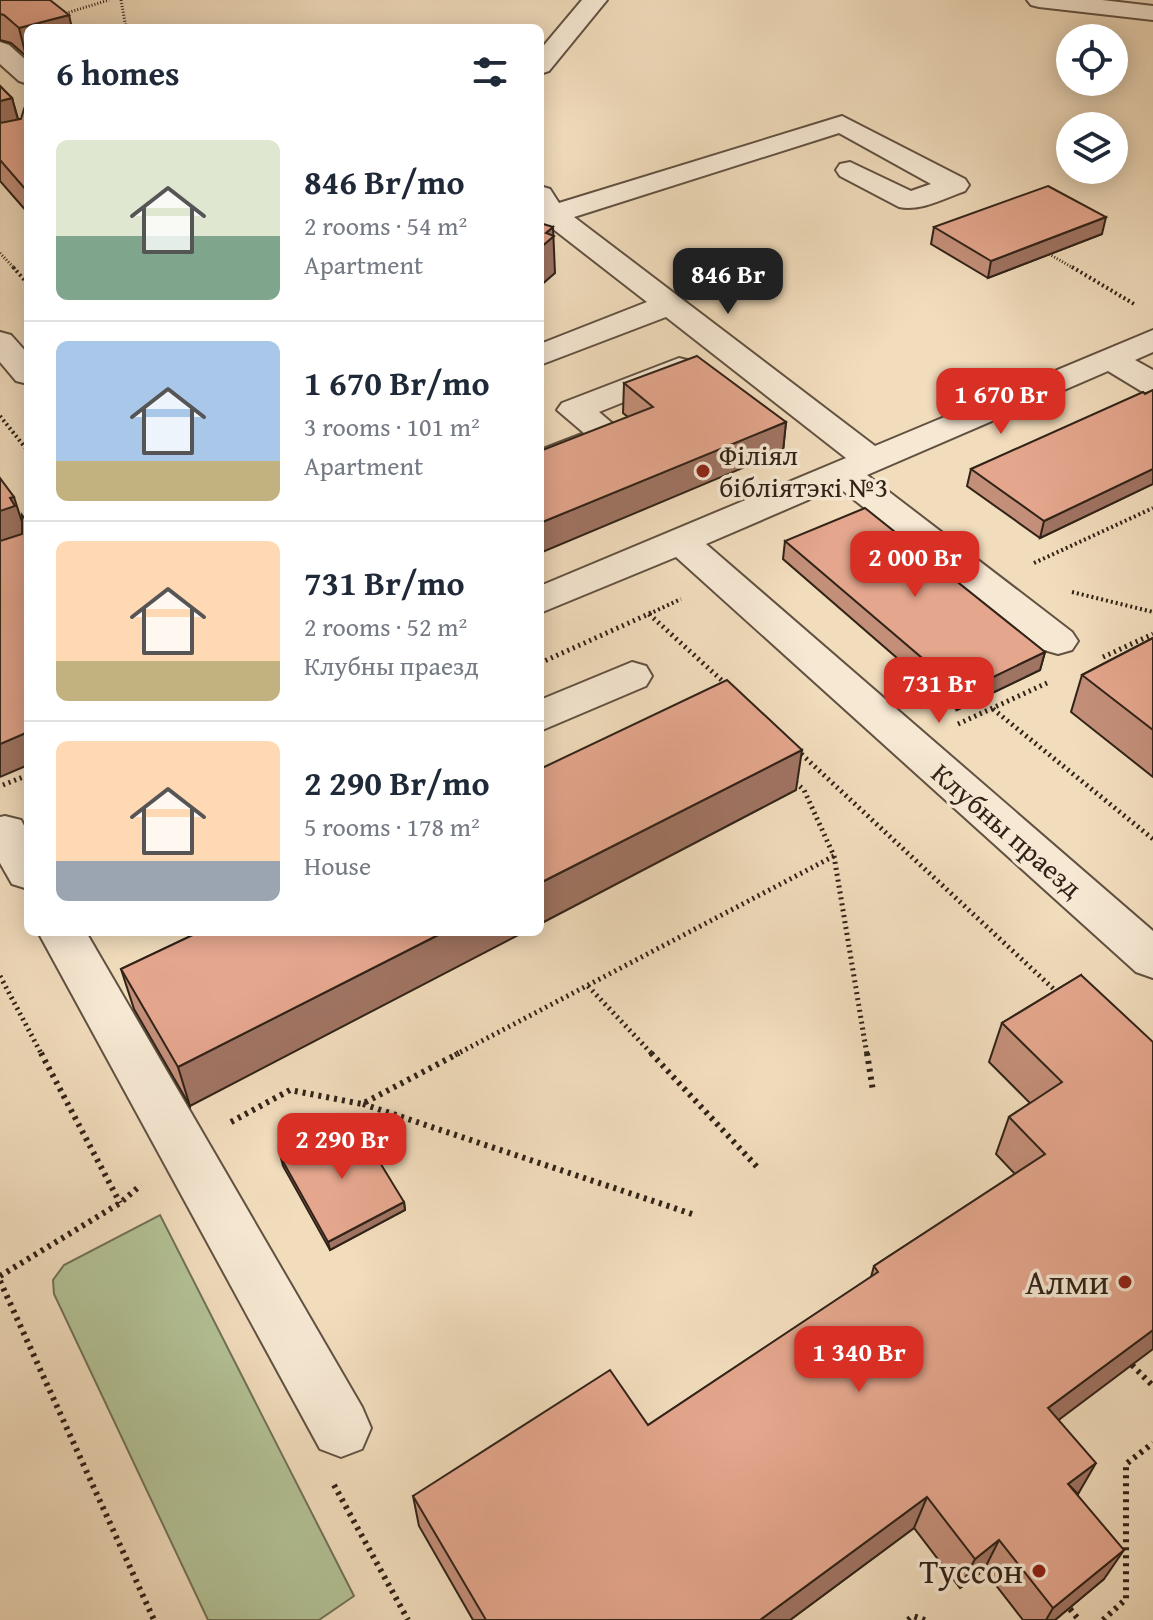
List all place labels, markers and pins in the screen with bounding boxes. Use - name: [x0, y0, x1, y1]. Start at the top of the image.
- pin: 846 Br: [663, 248, 793, 316]
- pin: 1 670 Br: [918, 368, 1084, 436]
- place label: Філіял бібліятэкі №3: [719, 434, 888, 507]
- marker: Філіял бібліятэкі №3: [694, 462, 712, 480]
- pin: 2 000 Br: [832, 531, 998, 599]
- pin: 731 Br: [874, 657, 1004, 725]
- pin: 2 290 Br: [259, 1113, 425, 1181]
- place label: Алми: [1025, 1257, 1109, 1306]
- marker: Алми: [1116, 1273, 1134, 1291]
- pin: 1 340 Br: [776, 1326, 942, 1394]
- place label: Туссон: [919, 1546, 1023, 1595]
- marker: Туссон: [1030, 1562, 1048, 1580]

